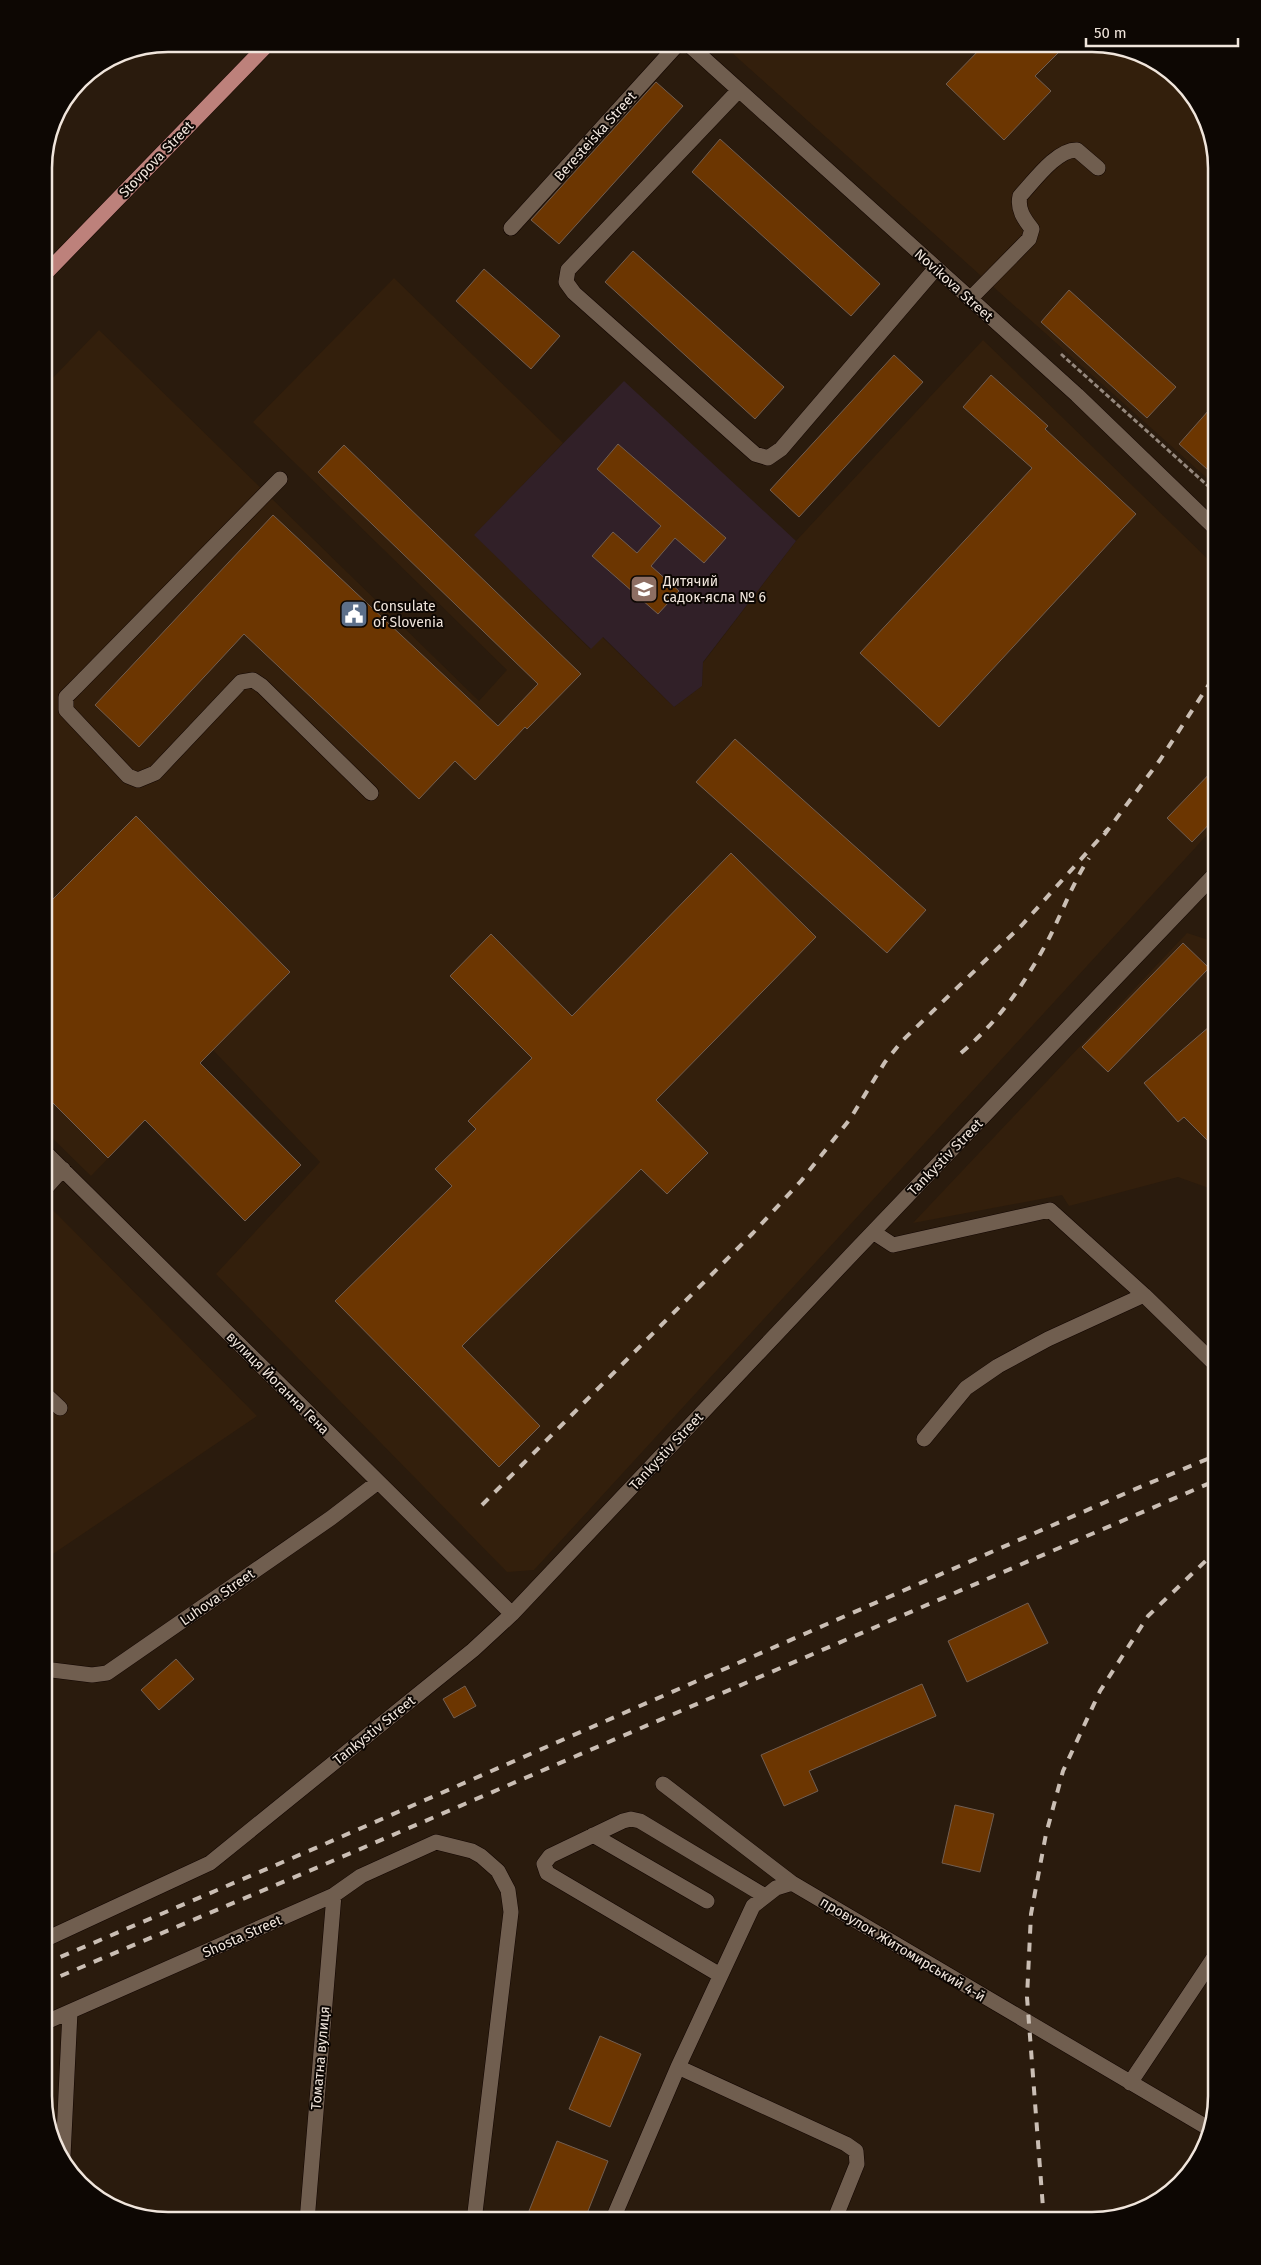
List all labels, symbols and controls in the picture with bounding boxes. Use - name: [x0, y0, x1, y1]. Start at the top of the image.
- scale bar: [1086, 15, 1238, 47]
- text: 50 m: [1094, 24, 1127, 42]
- street label: Beresteiska Street: [551, 87, 641, 185]
- street label: Stovpova Street: [116, 117, 198, 201]
- street label: Novikova Street: [911, 246, 997, 326]
- place label: Дитячий садок-ясла № 6: [662, 573, 766, 606]
- school or university icon: Дитячий садок-ясла № 6: [629, 574, 659, 604]
- place label: Consulate of Slovenia: [373, 598, 444, 631]
- public building icon: Consulate of Slovenia: [339, 599, 369, 629]
- street label: Tankystiv Street: [904, 1115, 987, 1199]
- street label: вулиця Йоганна Гена: [223, 1328, 333, 1438]
- street label: Tankystiv Street: [626, 1408, 707, 1494]
- street label: Luhova Street: [177, 1565, 259, 1629]
- street label: Tankystiv Street: [330, 1692, 419, 1769]
- street label: провулок Житомирський 4-й: [817, 1893, 988, 2006]
- street label: Shosta Street: [200, 1911, 285, 1961]
- street label: Томатна вулиця: [307, 2005, 334, 2111]

